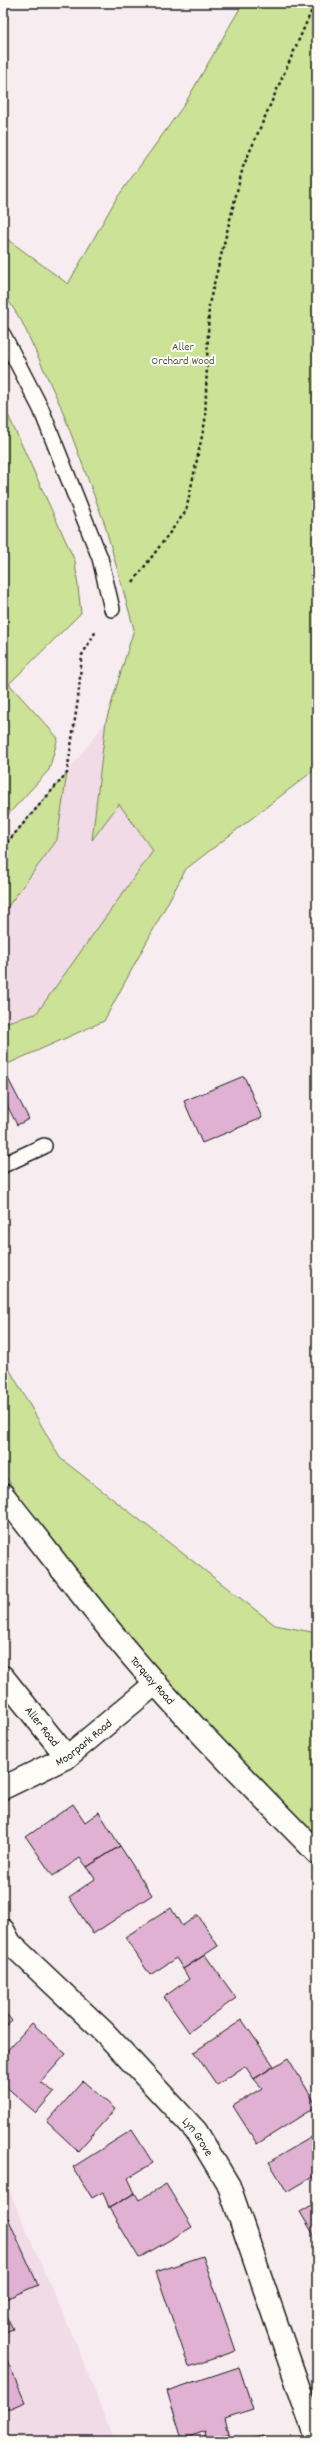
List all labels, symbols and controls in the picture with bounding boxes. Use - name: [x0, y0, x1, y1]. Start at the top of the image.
- park label: Aller Orchard Wood: [151, 339, 215, 370]
- street label: Torquay Road: [125, 1653, 178, 1709]
- street label: Aller Road: [20, 1703, 63, 1751]
- street label: Moorpark Road: [53, 1716, 116, 1771]
- street label: Lyn Grove: [177, 2114, 216, 2160]

